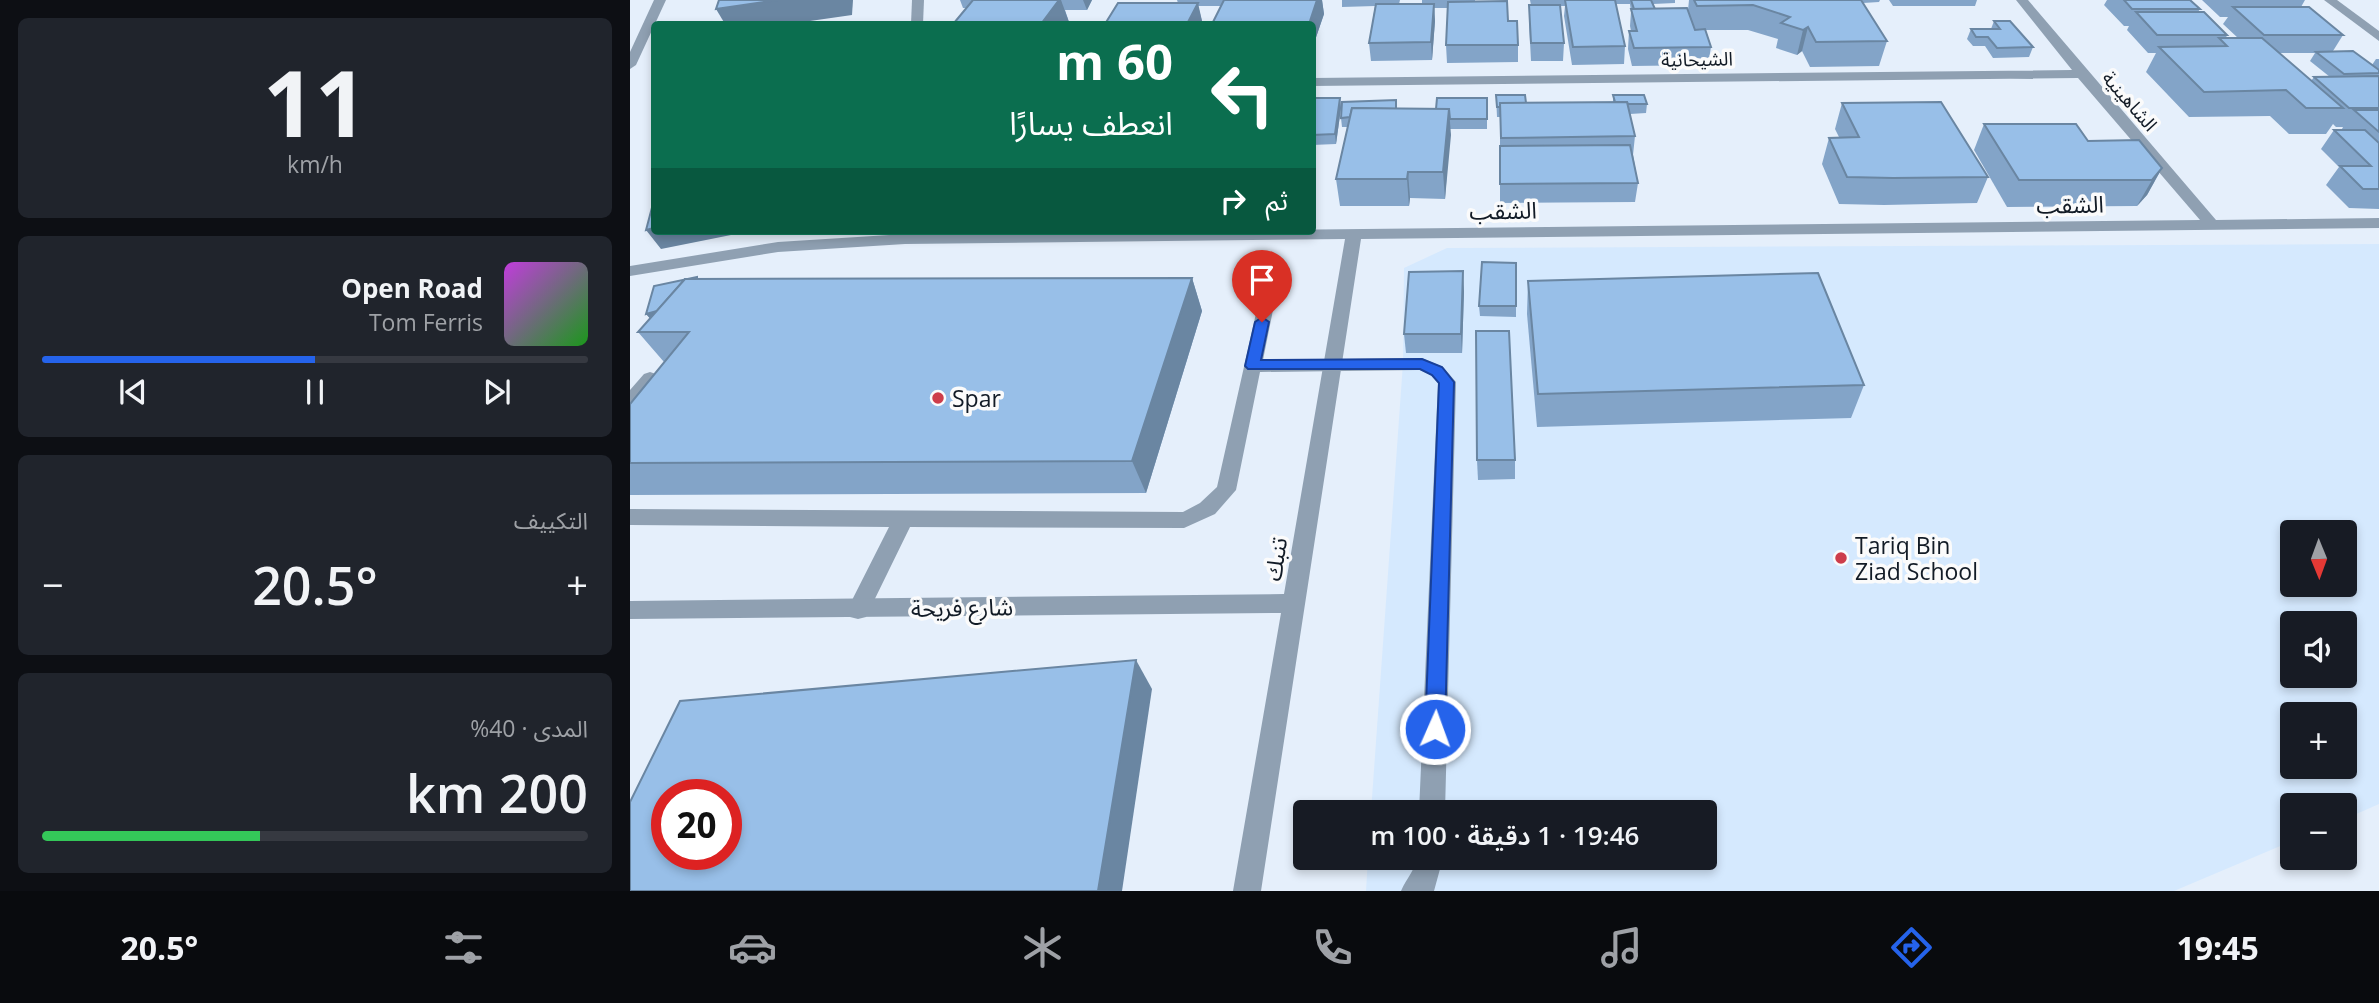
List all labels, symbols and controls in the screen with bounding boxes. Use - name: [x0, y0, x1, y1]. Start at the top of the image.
- text: 60 m: [1056, 28, 1173, 94]
- text: 11: [263, 40, 367, 164]
- street label: الشيحانية: [1661, 45, 1733, 73]
- icon: left: [1197, 49, 1288, 140]
- street label: الشاهينية: [2097, 65, 2163, 137]
- text: انعطف يسارًا: [1009, 101, 1173, 144]
- text: km/h: [287, 148, 343, 180]
- icon: right: [1214, 182, 1252, 220]
- text: ثم: [1266, 182, 1288, 218]
- street label: الشقب: [2036, 187, 2104, 221]
- street label: الشقب: [1469, 193, 1537, 227]
- pin: [1232, 250, 1292, 322]
- icon: arrive: [1243, 261, 1281, 299]
- text: Open Road: [341, 270, 483, 306]
- text: Tom Ferris: [369, 306, 483, 338]
- icon: previous: [114, 373, 152, 411]
- icon: pause: [296, 373, 334, 411]
- icon: next: [478, 373, 516, 411]
- place label: Spar: [952, 382, 1001, 414]
- marker: Spar: [930, 390, 946, 406]
- text: التكييف: [514, 504, 588, 536]
- north arrow: [2280, 520, 2357, 597]
- map controls: [2280, 520, 2357, 870]
- place label: Tariq Bin Ziad School: [1855, 529, 1978, 587]
- street label: تنبك: [1256, 535, 1294, 583]
- text: 20.5°: [252, 549, 378, 620]
- marker: Tariq Bin Ziad School: [1833, 550, 1849, 566]
- text: −: [42, 558, 64, 610]
- text: +: [566, 558, 588, 610]
- street label: شارع فريحة: [911, 590, 1013, 626]
- button: sound: [2280, 611, 2357, 688]
- position arrow: [1398, 692, 1472, 766]
- button: +: [2280, 702, 2357, 779]
- text: المدى · 40%: [470, 712, 588, 744]
- text: 200 km: [406, 757, 588, 828]
- speed limit sign: 20: [651, 779, 742, 870]
- button: −: [2280, 793, 2357, 870]
- text: 19:46 · 1 دقيقة · 100 m: [1371, 817, 1639, 853]
- icon: filters: [439, 923, 488, 972]
- icon: car: [728, 923, 777, 972]
- icon: climate: [1018, 923, 1067, 972]
- icon: phone: [1308, 923, 1357, 972]
- icon: music: [1597, 923, 1646, 972]
- icon: directions: [1887, 923, 1936, 972]
- text: 20.5°: [120, 926, 198, 969]
- text: 19:45: [2176, 926, 2259, 969]

